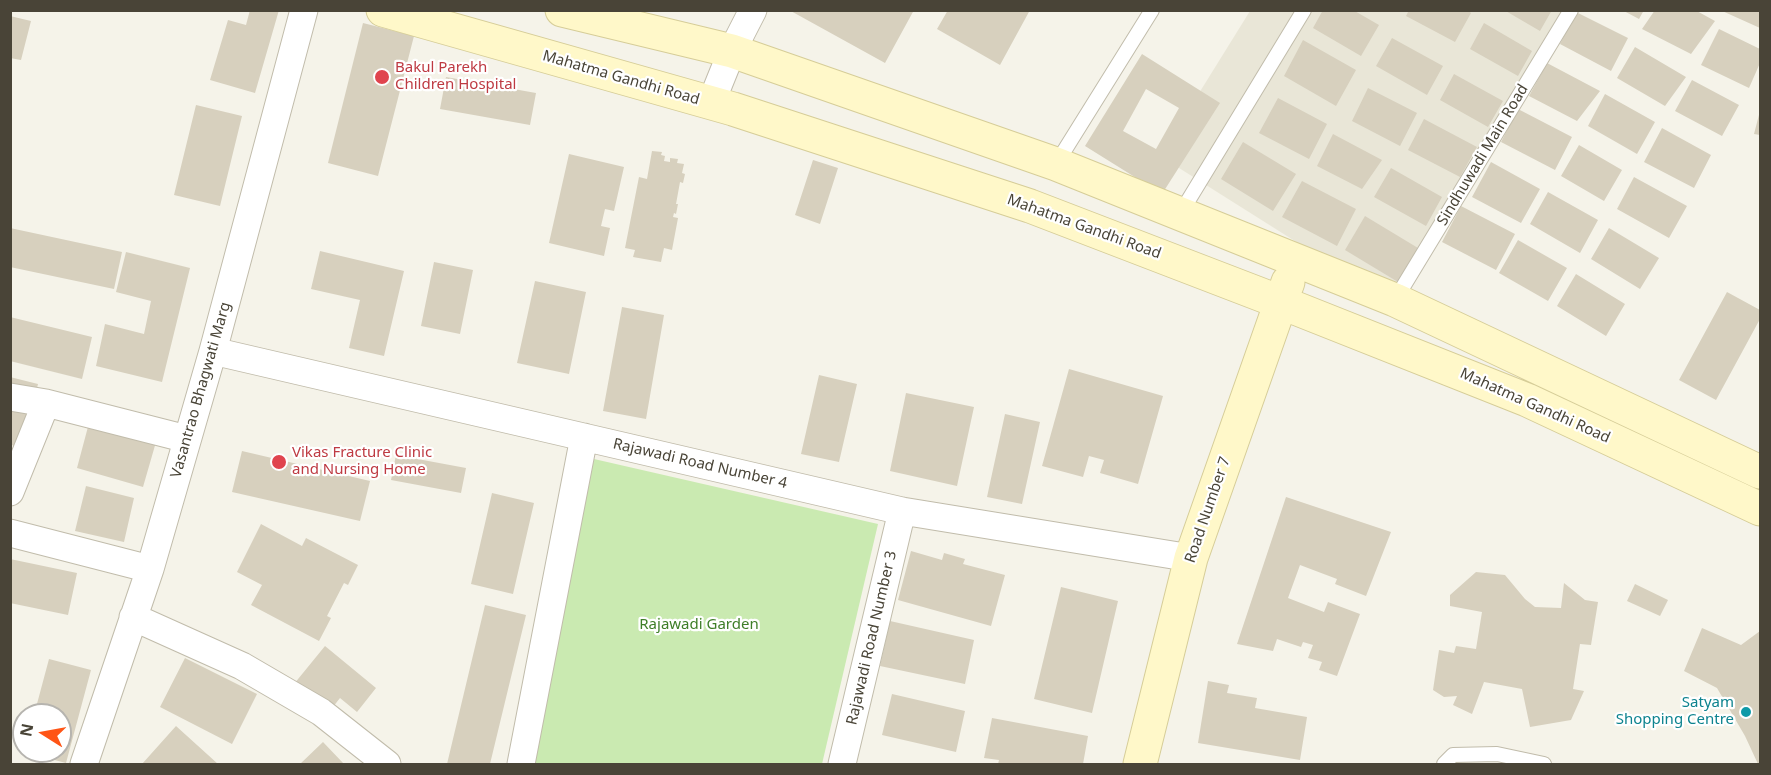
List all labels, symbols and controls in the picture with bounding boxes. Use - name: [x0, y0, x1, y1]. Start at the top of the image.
- street label: Mahatma Gandhi Road: [540, 47, 702, 109]
- place label: Bakul Parekh Children Hospital: [395, 59, 516, 94]
- marker: Bakul Parekh Children Hospital: [373, 68, 391, 86]
- street label: Sindhuwadi Main Road: [1434, 81, 1532, 229]
- street label: Mahatma Gandhi Road: [1005, 191, 1163, 263]
- street label: Vasantrao Bhagwati Marg: [167, 300, 235, 480]
- street label: Mahatma Gandhi Road: [1457, 365, 1613, 447]
- street label: Rajawadi Road Number 4: [611, 435, 789, 493]
- place label: Vikas Fracture Clinic and Nursing Home: [292, 444, 432, 479]
- marker: Vikas Fracture Clinic and Nursing Home: [270, 453, 288, 471]
- street label: Road Number 7: [1181, 455, 1235, 565]
- street label: Rajawadi Road Number 3: [843, 549, 901, 727]
- park label: Rajawadi Garden: [639, 616, 759, 634]
- place label: Satyam Shopping Centre: [1616, 694, 1734, 729]
- north arrow: [12, 703, 72, 763]
- marker: Satyam Shopping Centre: [1739, 705, 1753, 719]
- text: N: [14, 721, 38, 738]

